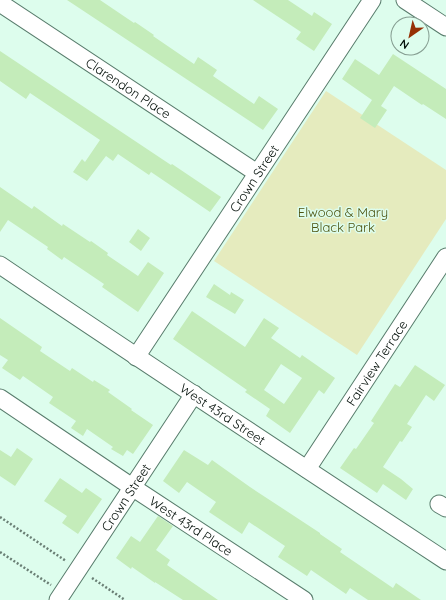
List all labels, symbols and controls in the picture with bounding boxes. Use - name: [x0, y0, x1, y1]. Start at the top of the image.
- north arrow: [390, 16, 430, 56]
- text: N: [397, 36, 412, 52]
- street label: Clarendon Place: [83, 54, 174, 122]
- street label: Crown Street: [226, 142, 282, 215]
- park label: Elwood & Mary Black Park: [298, 204, 388, 235]
- street label: Fairview Terrace: [343, 317, 411, 409]
- street label: West 43rd Street: [177, 380, 269, 448]
- street label: Crown Street: [98, 461, 154, 534]
- street label: West 43rd Place: [146, 493, 236, 559]

